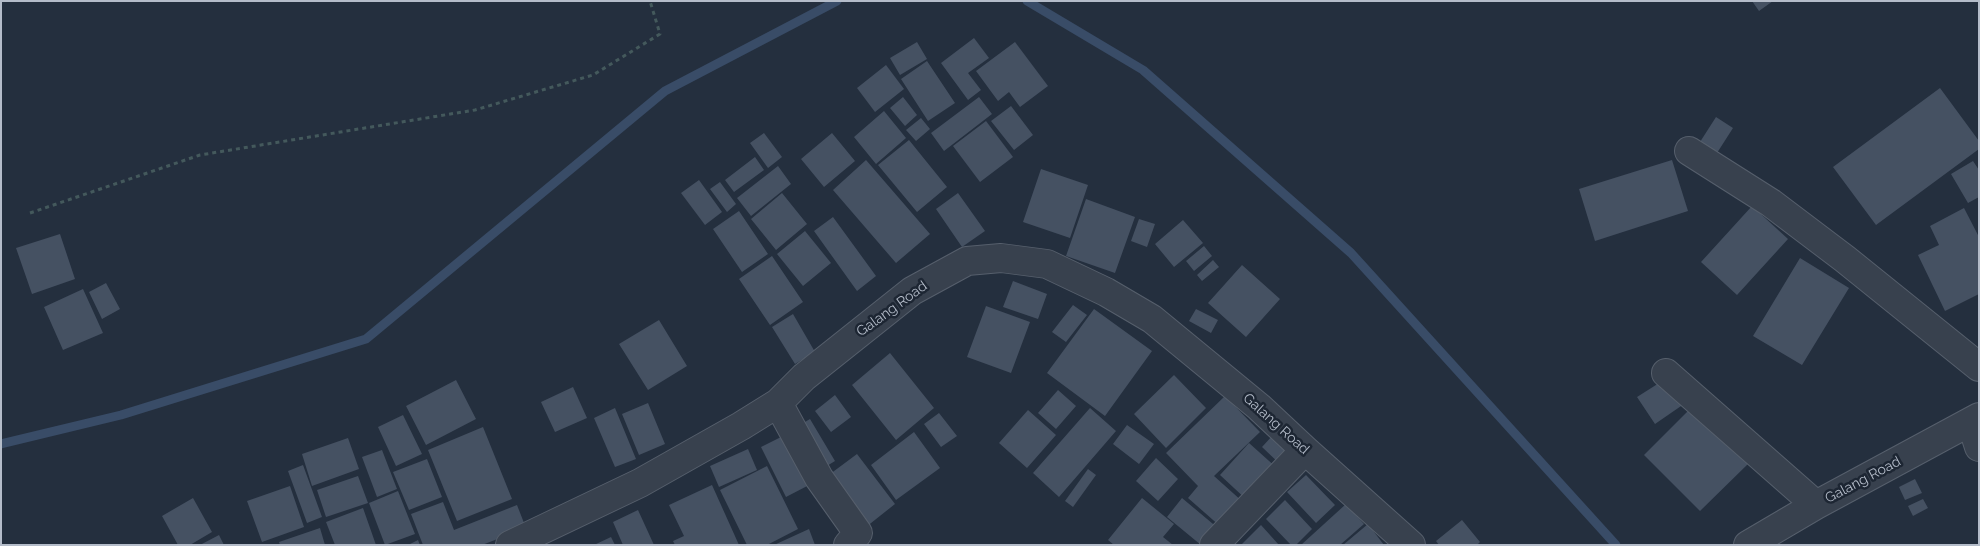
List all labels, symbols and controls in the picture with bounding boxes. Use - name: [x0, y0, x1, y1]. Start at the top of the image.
- street label: Galang Road: [853, 278, 931, 340]
- street label: Galang Road: [1240, 390, 1312, 458]
- street label: Galang Road: [1822, 453, 1904, 507]

